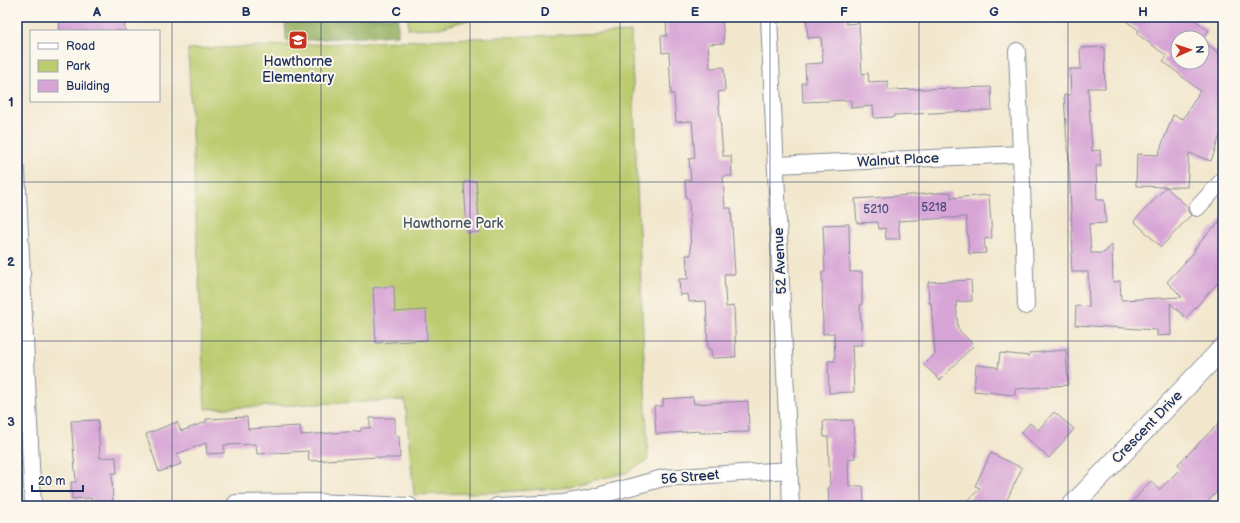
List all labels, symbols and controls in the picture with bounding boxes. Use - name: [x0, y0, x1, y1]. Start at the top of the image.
- text: A: [92, 4, 101, 20]
- text: B: [241, 4, 251, 20]
- text: C: [391, 4, 401, 20]
- text: D: [540, 4, 550, 20]
- text: E: [691, 4, 700, 20]
- text: F: [840, 4, 848, 20]
- text: G: [989, 4, 999, 20]
- text: H: [1138, 4, 1148, 20]
- school or university icon: Hawthorne Elementary: [287, 29, 309, 51]
- legend: [30, 30, 160, 102]
- north arrow: [1170, 30, 1210, 70]
- text: Road: [66, 39, 95, 54]
- text: N: [1193, 45, 1206, 54]
- place label: Hawthorne Elementary: [262, 53, 335, 86]
- text: Park: [66, 59, 90, 74]
- text: Building: [66, 79, 110, 94]
- text: 1: [8, 94, 14, 110]
- street label: Walnut Place: [856, 149, 940, 171]
- house number: 5218: [921, 200, 947, 215]
- house number: 5210: [863, 202, 889, 217]
- park label: Hawthorne Park: [403, 215, 504, 232]
- street label: 52 Avenue: [770, 227, 790, 295]
- text: 2: [7, 254, 15, 270]
- street label: Crescent Drive: [1108, 387, 1186, 467]
- text: 3: [7, 414, 15, 430]
- street label: 56 Street: [660, 466, 721, 488]
- scale bar: [32, 467, 83, 493]
- text: 20 m: [38, 474, 65, 489]

